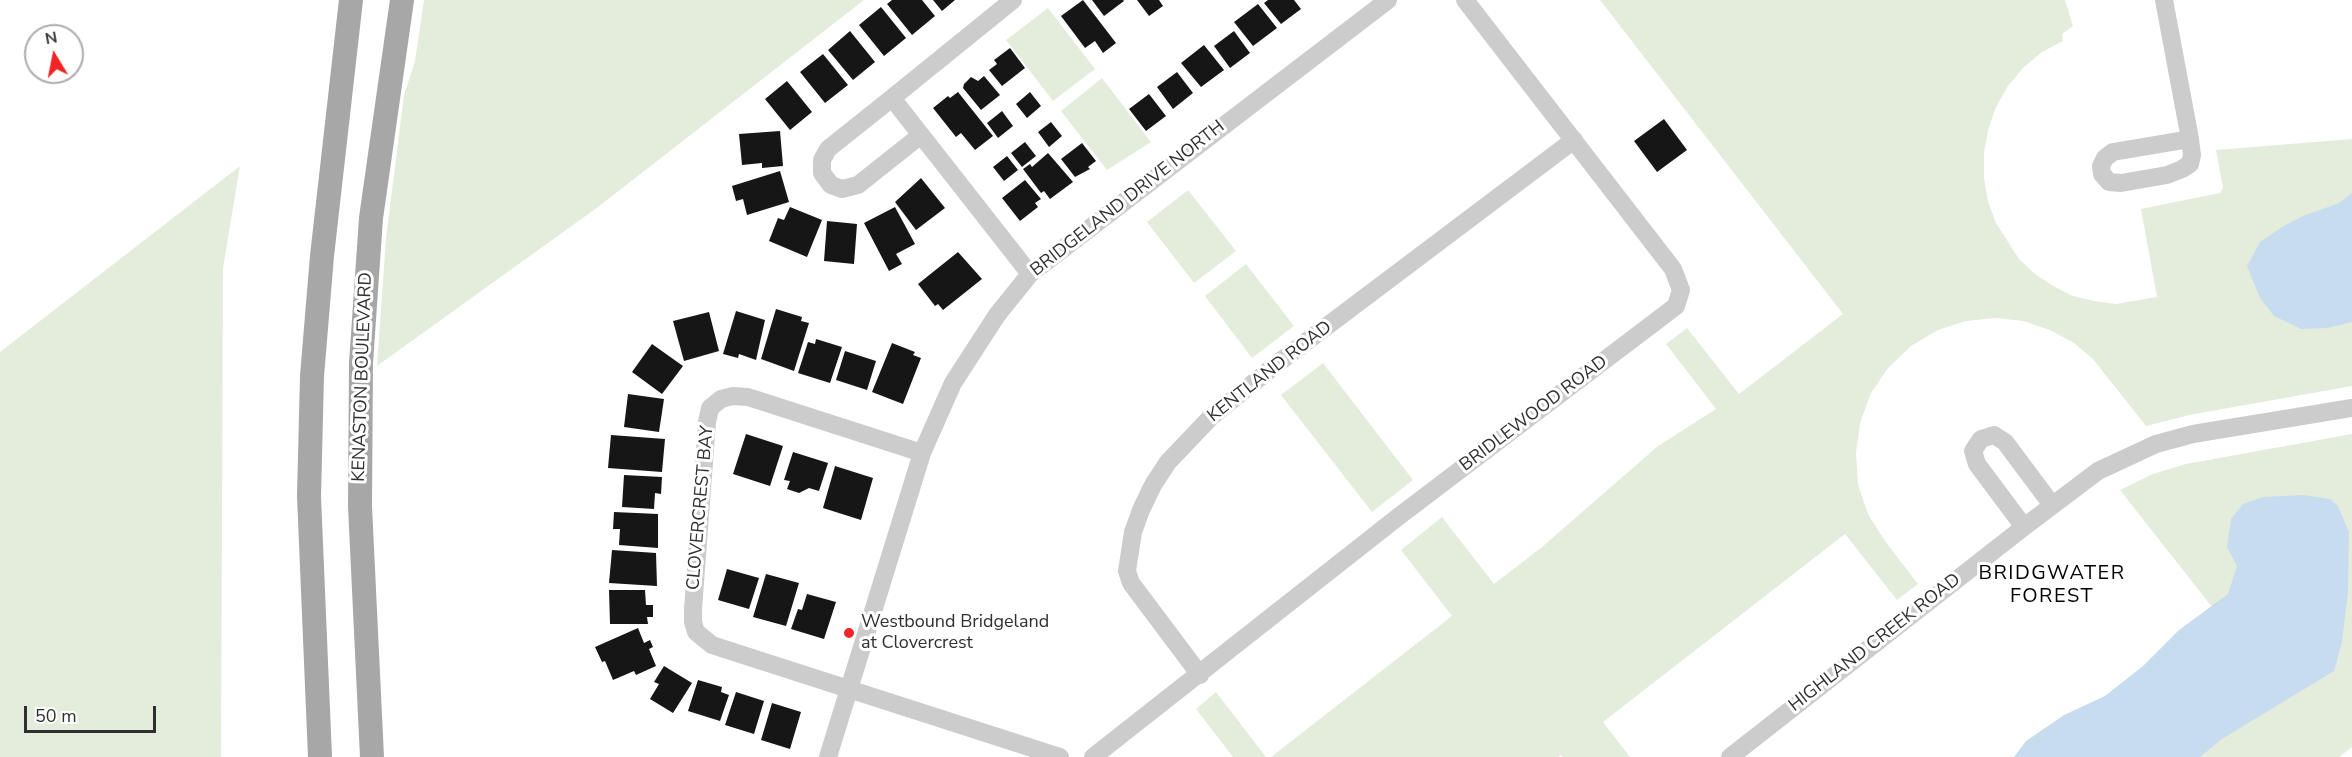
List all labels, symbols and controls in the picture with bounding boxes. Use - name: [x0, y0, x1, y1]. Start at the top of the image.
- north arrow: [24, 24, 84, 84]
- text: N: [43, 26, 59, 50]
- street label: BRIDGELAND DRIVE NORTH: [1027, 116, 1229, 282]
- street label: KENASTON BOULEVARD: [349, 272, 377, 482]
- street label: KENTLAND ROAD: [1204, 317, 1336, 427]
- street label: BRIDLEWOOD ROAD: [1456, 351, 1612, 477]
- street label: CLOVERCREST BAY: [683, 425, 719, 591]
- district label: BRIDGWATER FOREST: [1978, 562, 2126, 609]
- street label: HIGHLAND CREEK ROAD: [1785, 569, 1965, 717]
- place label: Westbound Bridgeland at Clovercrest: [861, 612, 1049, 654]
- marker: Westbound Bridgeland at Clovercrest: [842, 626, 856, 640]
- scale bar: [27, 694, 159, 732]
- text: 50 m: [35, 704, 77, 728]

